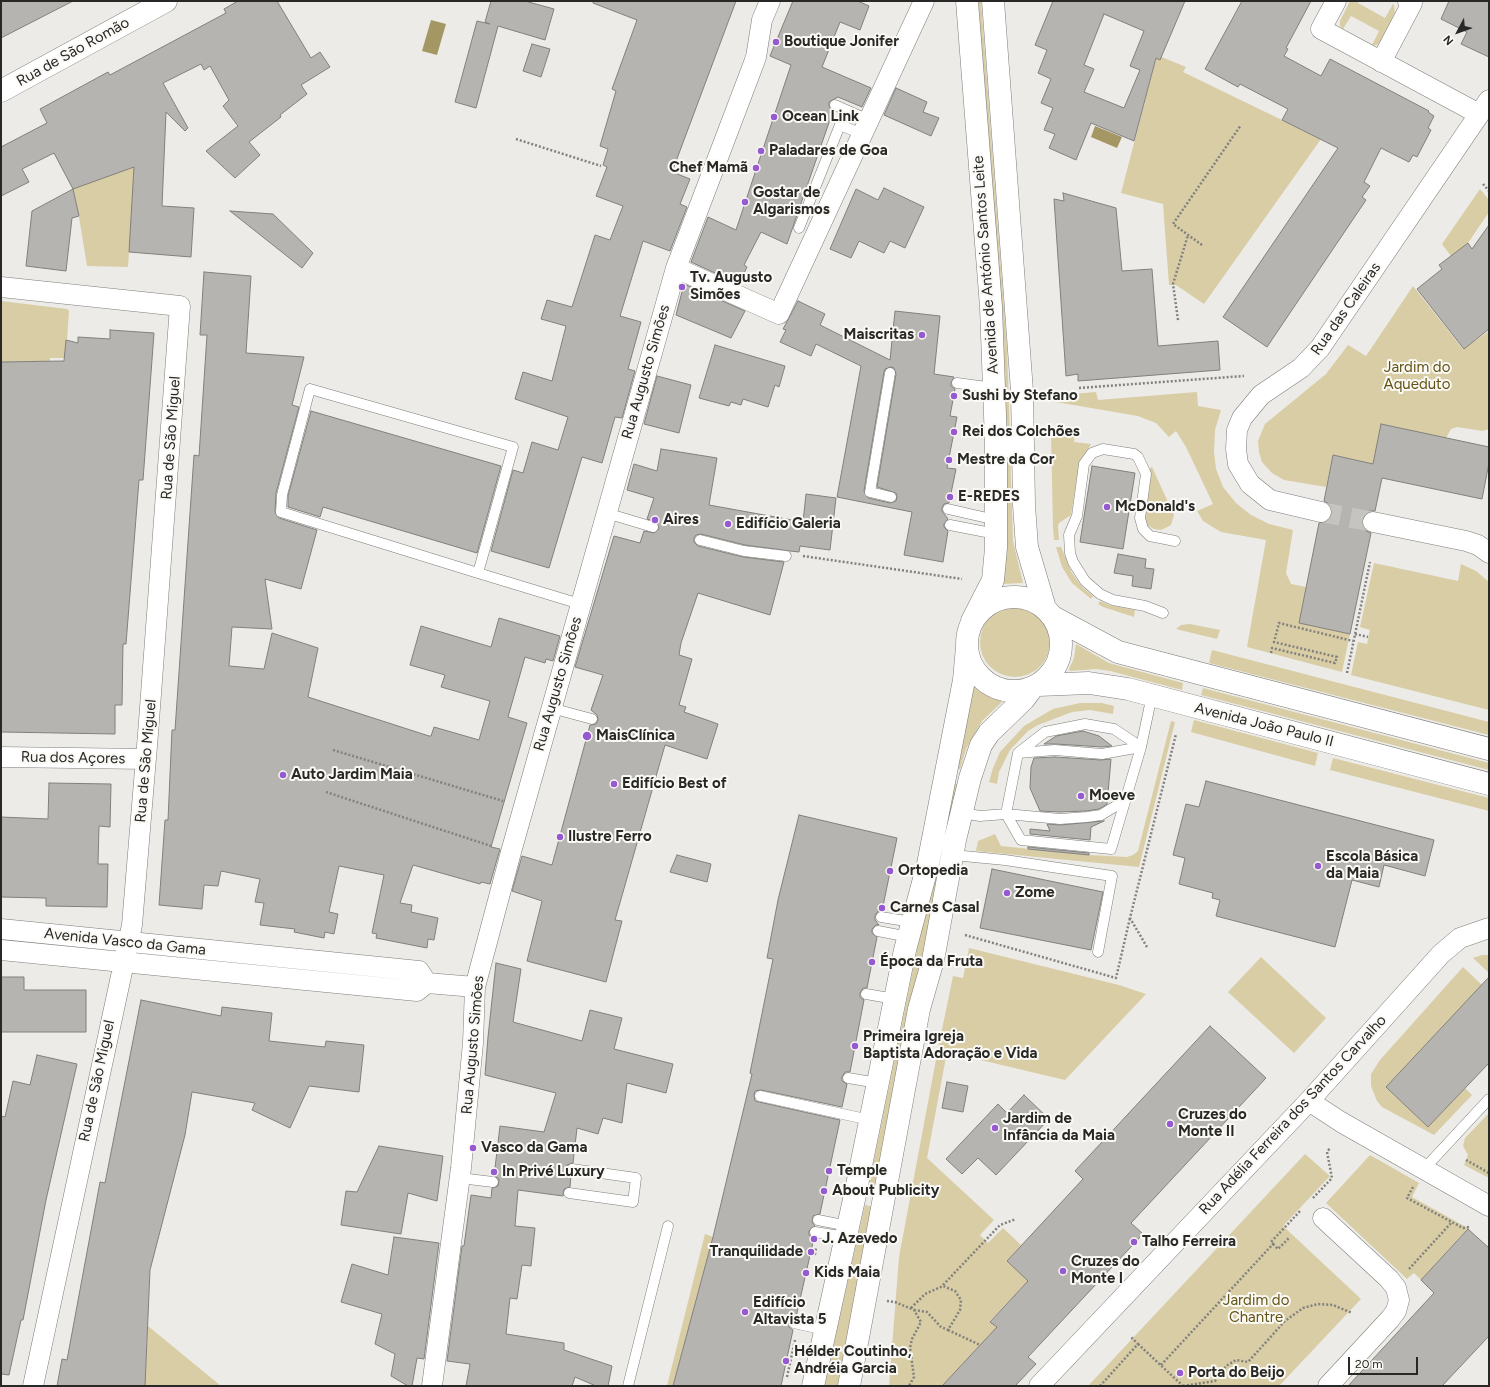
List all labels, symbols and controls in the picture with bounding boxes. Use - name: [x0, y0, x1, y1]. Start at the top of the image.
- north arrow: [1438, 12, 1478, 52]
- street label: Rua de São Romão: [13, 14, 133, 90]
- place label: Boutique Jonifer: [784, 33, 899, 51]
- text: N: [1441, 33, 1456, 48]
- marker: Boutique Jonifer: [771, 37, 781, 47]
- place label: Ocean Link: [782, 108, 859, 126]
- marker: Ocean Link: [769, 112, 779, 122]
- place label: Paladares de Goa: [769, 142, 888, 160]
- marker: Paladares de Goa: [756, 146, 766, 156]
- street label: Avenida de António Santos Leite: [969, 155, 1003, 375]
- place label: Chef Mamã: [669, 159, 748, 177]
- marker: Chef Mamã: [751, 163, 761, 173]
- place label: Gostar de Algarismos: [753, 184, 830, 219]
- marker: Gostar de Algarismos: [740, 197, 750, 207]
- street label: Rua das Caleiras: [1307, 259, 1385, 359]
- place label: Tv. Augusto Simões: [690, 269, 772, 304]
- marker: Tv. Augusto Simões: [677, 282, 687, 292]
- street label: Rua Augusto Simões: [618, 303, 674, 441]
- place label: Maiscritas: [844, 326, 914, 344]
- marker: Maiscritas: [917, 330, 927, 340]
- park label: Jardim do Aqueduto: [1384, 359, 1450, 394]
- street label: Rua de São Miguel: [158, 376, 184, 500]
- place label: Sushi by Stefano: [962, 387, 1078, 405]
- marker: Sushi by Stefano: [949, 391, 959, 401]
- place label: Rei dos Colchões: [962, 423, 1080, 441]
- marker: Rei dos Colchões: [949, 427, 959, 437]
- place label: Mestre da Cor: [957, 451, 1055, 469]
- marker: Mestre da Cor: [944, 455, 954, 465]
- place label: E-REDES: [958, 488, 1020, 506]
- marker: E-REDES: [945, 492, 955, 502]
- place label: McDonald's: [1115, 498, 1195, 516]
- marker: McDonald's: [1102, 502, 1112, 512]
- place label: Aires: [663, 511, 699, 529]
- marker: Aires: [650, 515, 660, 525]
- place label: Edifício Galeria: [736, 515, 841, 533]
- marker: Edifício Galeria: [723, 519, 733, 529]
- street label: Rua Augusto Simões: [530, 615, 586, 753]
- street label: Rua de São Miguel: [132, 699, 160, 823]
- street label: Avenida João Paulo II: [1193, 699, 1335, 751]
- place label: MaisClínica: [596, 727, 675, 745]
- marker: MaisClínica: [581, 730, 593, 742]
- street label: Rua dos Açores: [21, 748, 125, 768]
- place label: Auto Jardim Maia: [291, 766, 413, 784]
- marker: Auto Jardim Maia: [278, 770, 288, 780]
- place label: Edifício Best of: [622, 775, 727, 793]
- marker: Edifício Best of: [609, 779, 619, 789]
- place label: Moeve: [1089, 787, 1135, 805]
- marker: Moeve: [1076, 791, 1086, 801]
- place label: Ilustre Ferro: [568, 828, 652, 846]
- marker: Ilustre Ferro: [555, 832, 565, 842]
- place label: Escola Básica da Maia: [1326, 848, 1418, 883]
- marker: Escola Básica da Maia: [1313, 861, 1323, 871]
- place label: Ortopedia: [898, 862, 968, 880]
- marker: Ortopedia: [885, 866, 895, 876]
- place label: Zome: [1015, 884, 1055, 902]
- marker: Zome: [1002, 888, 1012, 898]
- place label: Carnes Casal: [890, 899, 979, 917]
- marker: Carnes Casal: [877, 903, 887, 913]
- street label: Avenida Vasco da Gama: [43, 925, 207, 959]
- place label: Época da Fruta: [880, 953, 983, 971]
- marker: Época da Fruta: [867, 957, 877, 967]
- street label: Rua Augusto Simões: [458, 975, 488, 1115]
- street label: Rua Adélia Ferreira dos Santos Carvalho: [1196, 1011, 1390, 1219]
- street label: Rua de São Miguel: [75, 1019, 119, 1143]
- place label: Primeira Igreja Baptista Adoração e Vida: [863, 1028, 1037, 1063]
- marker: Primeira Igreja Baptista Adoração e Vida: [850, 1041, 860, 1051]
- place label: Cruzes do Monte II: [1178, 1106, 1247, 1141]
- place label: Jardim de Infância da Maia: [1003, 1110, 1115, 1145]
- marker: Cruzes do Monte II: [1165, 1119, 1175, 1129]
- marker: Jardim de Infância da Maia: [990, 1123, 1000, 1133]
- place label: Vasco da Gama: [481, 1139, 587, 1157]
- marker: Vasco da Gama: [468, 1143, 478, 1153]
- place label: Temple: [837, 1162, 887, 1180]
- place label: In Privé Luxury: [502, 1163, 605, 1181]
- marker: Temple: [824, 1166, 834, 1176]
- marker: In Privé Luxury: [489, 1167, 499, 1177]
- place label: About Publicity: [832, 1182, 939, 1200]
- marker: About Publicity: [819, 1186, 829, 1196]
- place label: J. Azevedo: [822, 1230, 897, 1248]
- place label: Talho Ferreira: [1142, 1233, 1236, 1251]
- marker: J. Azevedo: [809, 1234, 819, 1244]
- marker: Talho Ferreira: [1129, 1237, 1139, 1247]
- place label: Tranquilidade: [710, 1243, 803, 1261]
- marker: Tranquilidade: [806, 1247, 816, 1257]
- place label: Cruzes do Monte I: [1071, 1253, 1140, 1288]
- place label: Kids Maia: [814, 1264, 880, 1282]
- marker: Cruzes do Monte I: [1058, 1266, 1068, 1276]
- marker: Kids Maia: [801, 1268, 811, 1278]
- park label: Jardim do Chantre: [1223, 1292, 1289, 1327]
- place label: Edifício Altavista 5: [753, 1294, 827, 1329]
- marker: Edifício Altavista 5: [740, 1307, 750, 1317]
- place label: Hélder Coutinho, Andréia Garcia: [794, 1343, 911, 1378]
- scale bar: [1350, 1349, 1420, 1375]
- marker: Hélder Coutinho, Andréia Garcia: [781, 1356, 791, 1366]
- text: 20 m: [1355, 1357, 1383, 1371]
- place label: Porta do Beijo: [1188, 1364, 1284, 1382]
- marker: Porta do Beijo: [1175, 1368, 1185, 1378]

